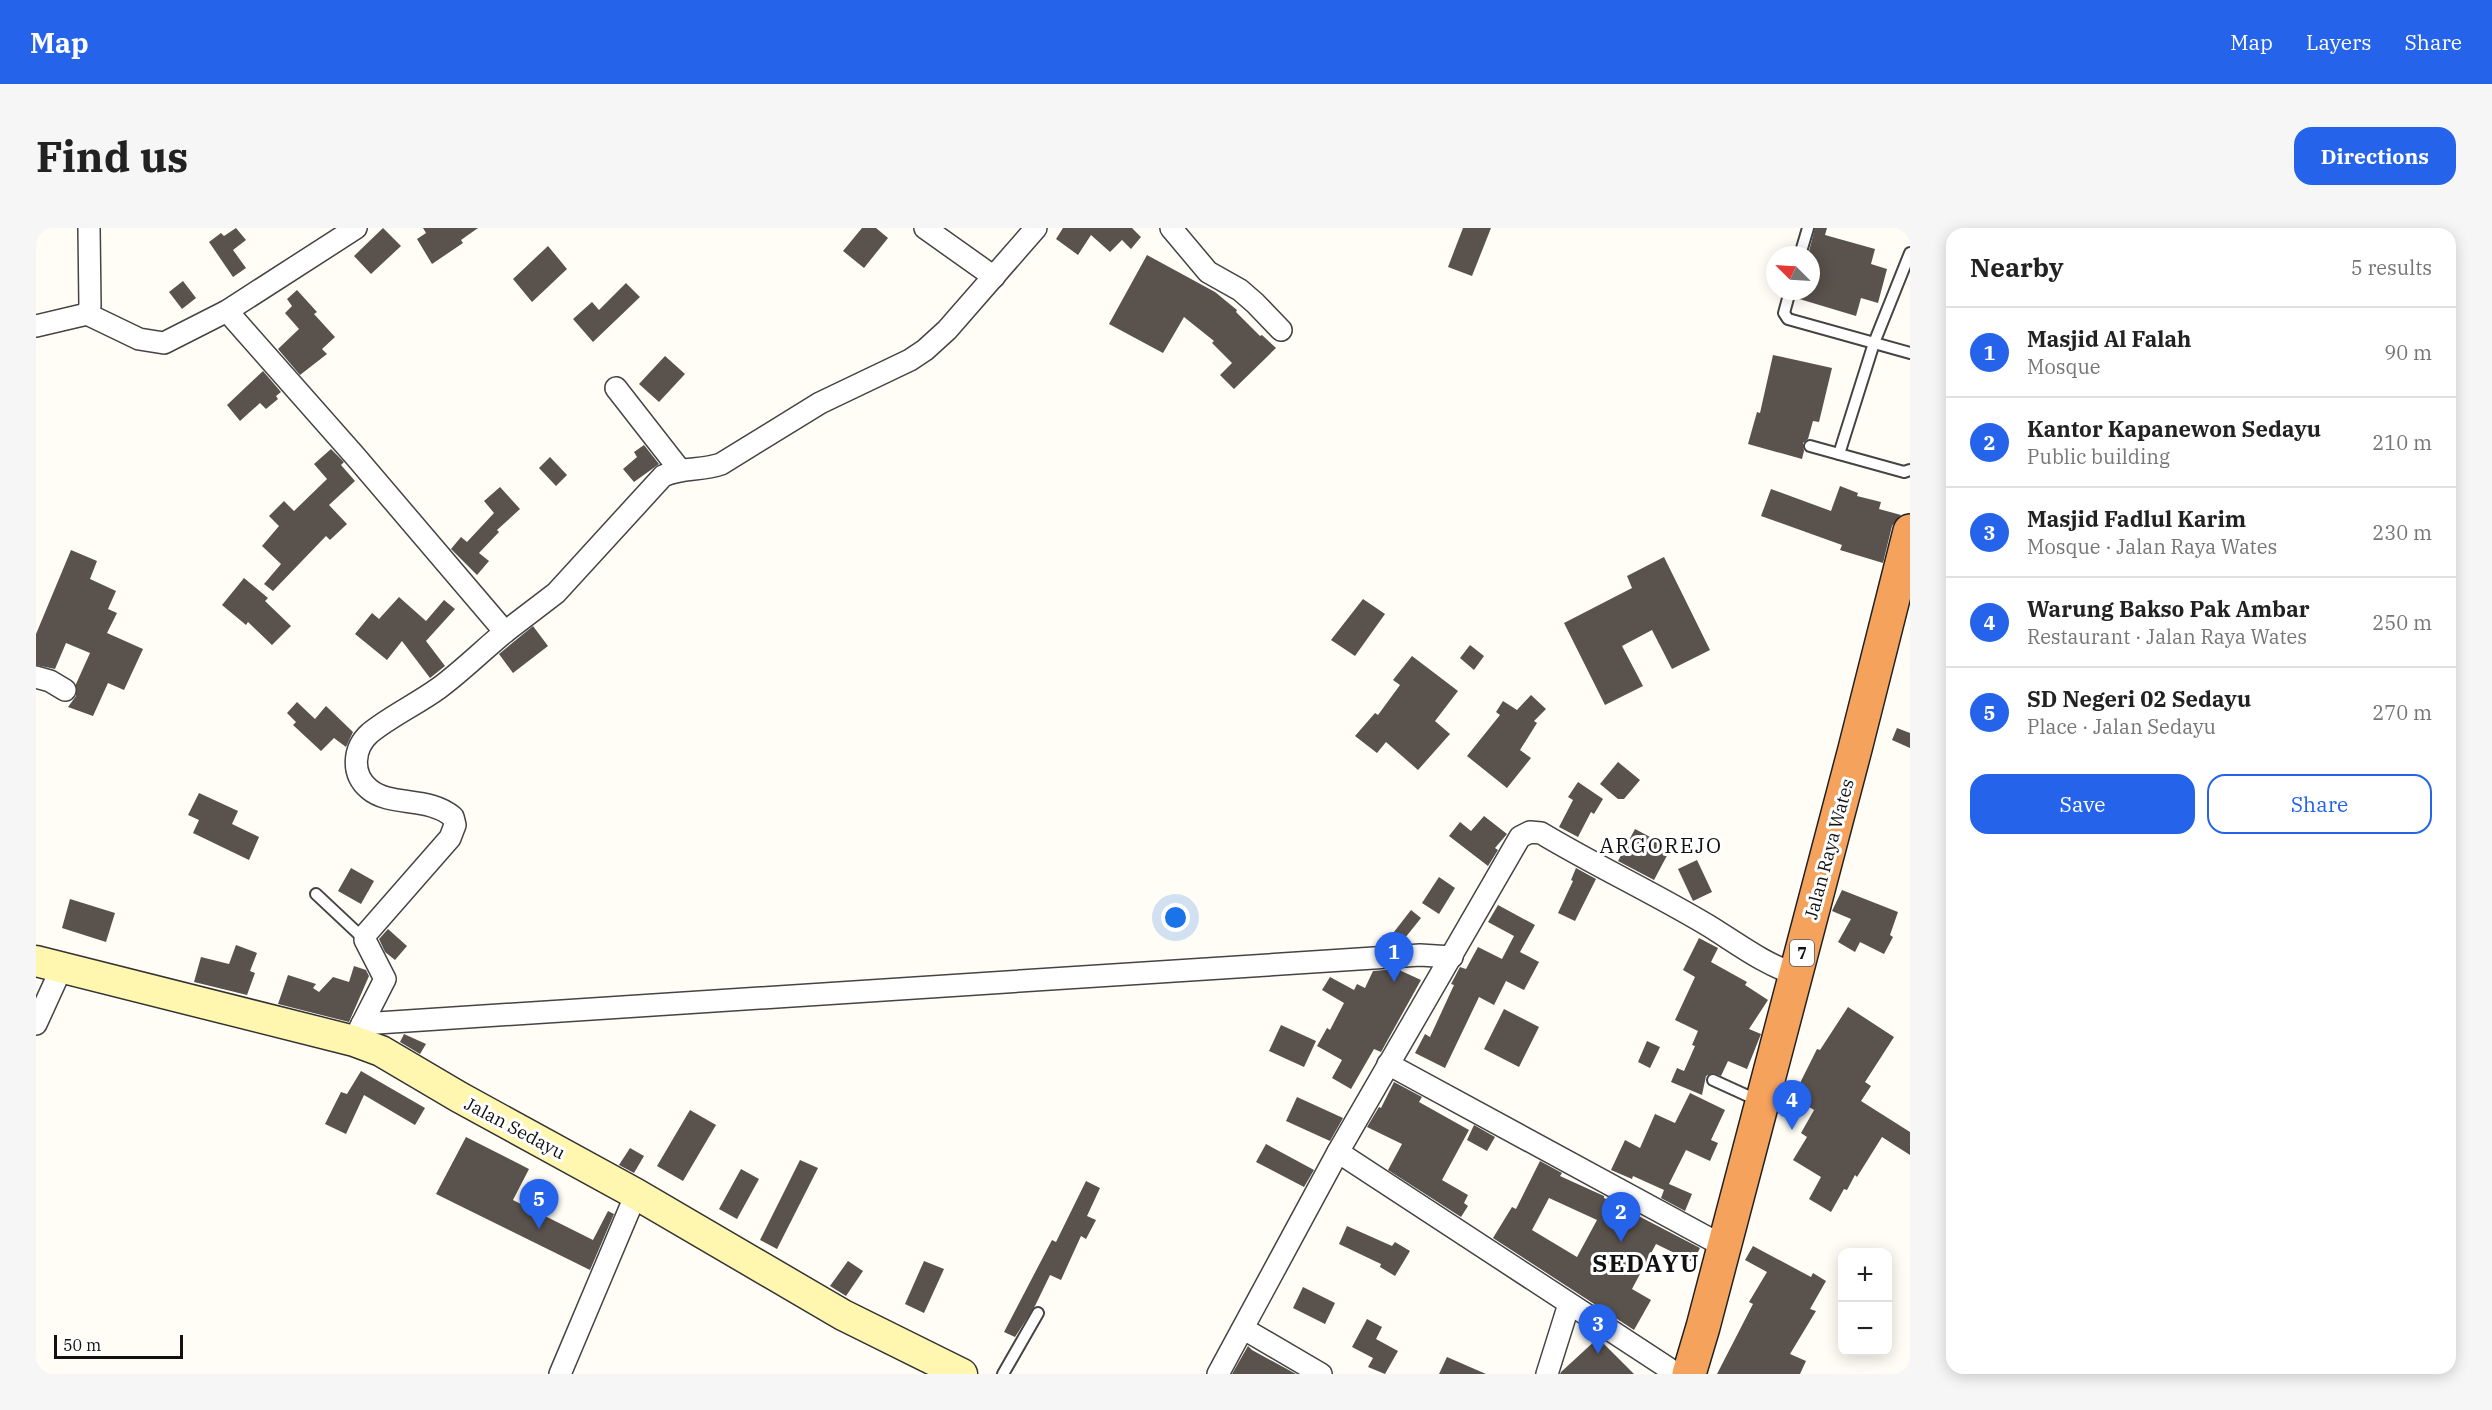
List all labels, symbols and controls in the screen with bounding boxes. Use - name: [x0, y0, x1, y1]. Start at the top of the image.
- text: Map: [30, 24, 89, 61]
- text: Map: [2230, 28, 2273, 56]
- text: Layers: [2306, 28, 2372, 56]
- text: Share: [2405, 28, 2462, 56]
- button: Directions: [2294, 127, 2456, 185]
- text: Find us: [36, 129, 188, 184]
- north arrow: [1766, 246, 1820, 300]
- text: Nearby: [1970, 250, 2064, 284]
- text: 5 results: [2351, 254, 2432, 281]
- text: Masjid Al Falah: [2027, 324, 2191, 353]
- text: 1: [1984, 339, 1996, 366]
- text: 90 m: [2384, 339, 2432, 366]
- text: Mosque: [2027, 353, 2101, 380]
- text: Kantor Kapanewon Sedayu: [2027, 414, 2321, 443]
- text: 2: [1984, 429, 1996, 456]
- text: 210 m: [2372, 429, 2432, 456]
- text: Public building: [2027, 443, 2170, 470]
- text: Masjid Fadlul Karim: [2027, 504, 2246, 533]
- text: 3: [1984, 519, 1996, 546]
- text: 230 m: [2372, 519, 2432, 546]
- text: Mosque · Jalan Raya Wates: [2027, 533, 2277, 560]
- text: Warung Bakso Pak Ambar: [2027, 594, 2310, 623]
- text: 4: [1984, 609, 1996, 636]
- text: 250 m: [2372, 609, 2432, 636]
- text: Restaurant · Jalan Raya Wates: [2027, 623, 2307, 650]
- text: SD Negeri 02 Sedayu: [2027, 684, 2251, 713]
- text: 5: [1984, 699, 1996, 726]
- text: 270 m: [2372, 699, 2432, 726]
- text: Place · Jalan Sedayu: [2027, 713, 2216, 740]
- button: Save: [1970, 774, 2195, 834]
- button: Share: [2207, 774, 2432, 834]
- street label: Jalan Raya Wates: [1799, 776, 1859, 922]
- district label: ARGOREJO: [1599, 831, 1723, 859]
- your location: [1161, 903, 1190, 932]
- pin: 1: [1374, 932, 1414, 982]
- road number: 7: [1790, 940, 1814, 966]
- pin: 4: [1772, 1080, 1812, 1130]
- street label: Jalan Sedayu: [461, 1092, 569, 1164]
- pin: 5: [520, 1180, 558, 1229]
- pin: 2: [1602, 1192, 1640, 1242]
- district label: SEDAYU: [1592, 1247, 1700, 1279]
- map controls: [1838, 1248, 1892, 1356]
- button: +: [1838, 1248, 1892, 1302]
- button: −: [1838, 1302, 1892, 1356]
- pin: 3: [1578, 1304, 1618, 1354]
- scale bar: [54, 1332, 183, 1360]
- text: 50 m: [63, 1335, 101, 1355]

